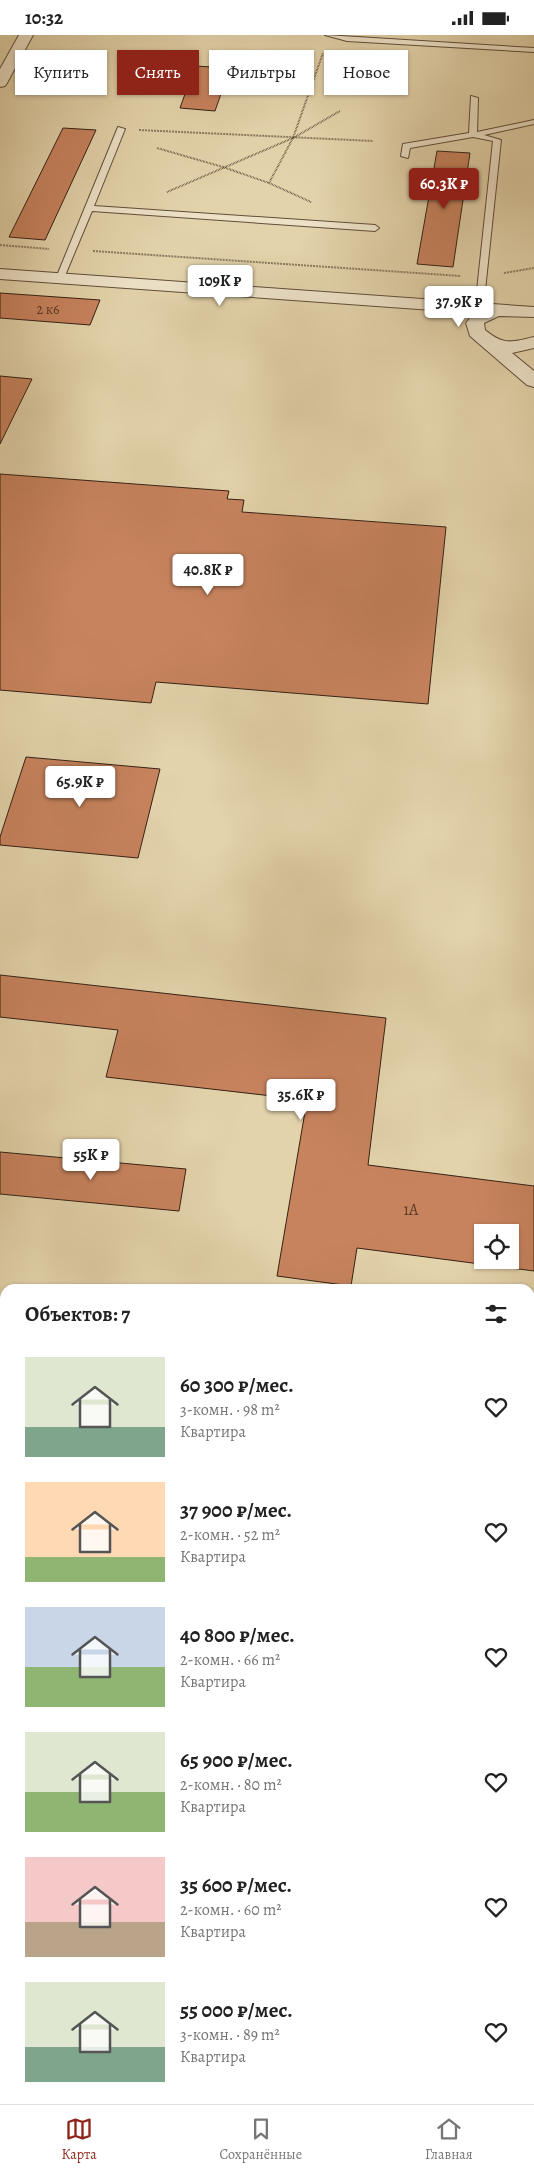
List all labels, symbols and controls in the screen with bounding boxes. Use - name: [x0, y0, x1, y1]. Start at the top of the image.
- text: 10:32: [25, 5, 63, 31]
- chip: Купить: [15, 50, 107, 95]
- chip: Снять: [117, 50, 199, 95]
- chip: Фильтры: [209, 50, 314, 95]
- chip: Новое: [324, 50, 408, 95]
- pin: 60.3K ₽: [398, 167, 490, 210]
- text: 60.3K ₽: [420, 173, 468, 195]
- pin: 109K ₽: [179, 265, 261, 307]
- text: 109K ₽: [199, 270, 241, 292]
- pin: 37.9K ₽: [413, 285, 505, 328]
- text: 37.9K ₽: [436, 291, 482, 313]
- house number: 2 к6: [36, 300, 60, 319]
- pin: 40.8K ₽: [162, 553, 254, 596]
- text: 40.8K ₽: [183, 559, 233, 581]
- pin: 65.9K ₽: [34, 765, 126, 808]
- text: 65.9K ₽: [56, 771, 104, 793]
- pin: 35.6K ₽: [255, 1079, 347, 1121]
- text: 35.6K ₽: [277, 1084, 325, 1106]
- pin: 55K ₽: [56, 1139, 126, 1181]
- text: 55K ₽: [73, 1144, 109, 1166]
- house number: 1А: [404, 1199, 419, 1221]
- map controls: [474, 1224, 519, 1269]
- button: locate: [474, 1224, 519, 1269]
- text: Объектов: 7: [25, 1300, 130, 1328]
- icon: filters: [482, 1300, 510, 1328]
- text: 60 300 ₽/мес.: [180, 1371, 294, 1399]
- icon: home: [65, 1377, 125, 1437]
- icon: heart: [482, 1393, 510, 1421]
- text: 3-комн. · 98 m²: [180, 1399, 280, 1421]
- text: Квартира: [180, 1421, 246, 1443]
- text: 37 900 ₽/мес.: [180, 1496, 292, 1524]
- icon: home: [65, 1502, 125, 1562]
- icon: heart: [482, 1518, 510, 1546]
- text: 2-комн. · 52 m²: [180, 1524, 280, 1546]
- text: Квартира: [180, 1546, 246, 1568]
- text: 40 800 ₽/мес.: [180, 1621, 295, 1649]
- icon: home: [65, 1627, 125, 1687]
- icon: heart: [482, 1643, 510, 1671]
- text: 2-комн. · 66 m²: [180, 1649, 280, 1671]
- text: Квартира: [180, 1671, 246, 1693]
- text: 65 900 ₽/мес.: [180, 1746, 293, 1774]
- icon: home: [65, 1752, 125, 1812]
- icon: heart: [482, 1768, 510, 1796]
- text: 2-комн. · 80 m²: [180, 1774, 282, 1796]
- text: Квартира: [180, 1796, 246, 1818]
- text: 35 600 ₽/мес.: [180, 1871, 292, 1899]
- icon: home: [65, 1877, 125, 1937]
- icon: heart: [482, 1893, 510, 1921]
- text: 2-комн. · 60 m²: [180, 1899, 282, 1921]
- text: Квартира: [180, 1921, 246, 1943]
- text: 55 000 ₽/мес.: [180, 1996, 293, 2024]
- icon: home: [65, 2002, 125, 2062]
- icon: heart: [482, 2018, 510, 2046]
- text: 3-комн. · 89 m²: [180, 2024, 280, 2046]
- text: Квартира: [180, 2046, 246, 2068]
- tab: Карта: [61, 2115, 97, 2164]
- tab: Сохранённые: [220, 2115, 302, 2164]
- tab: Главная: [425, 2115, 473, 2164]

